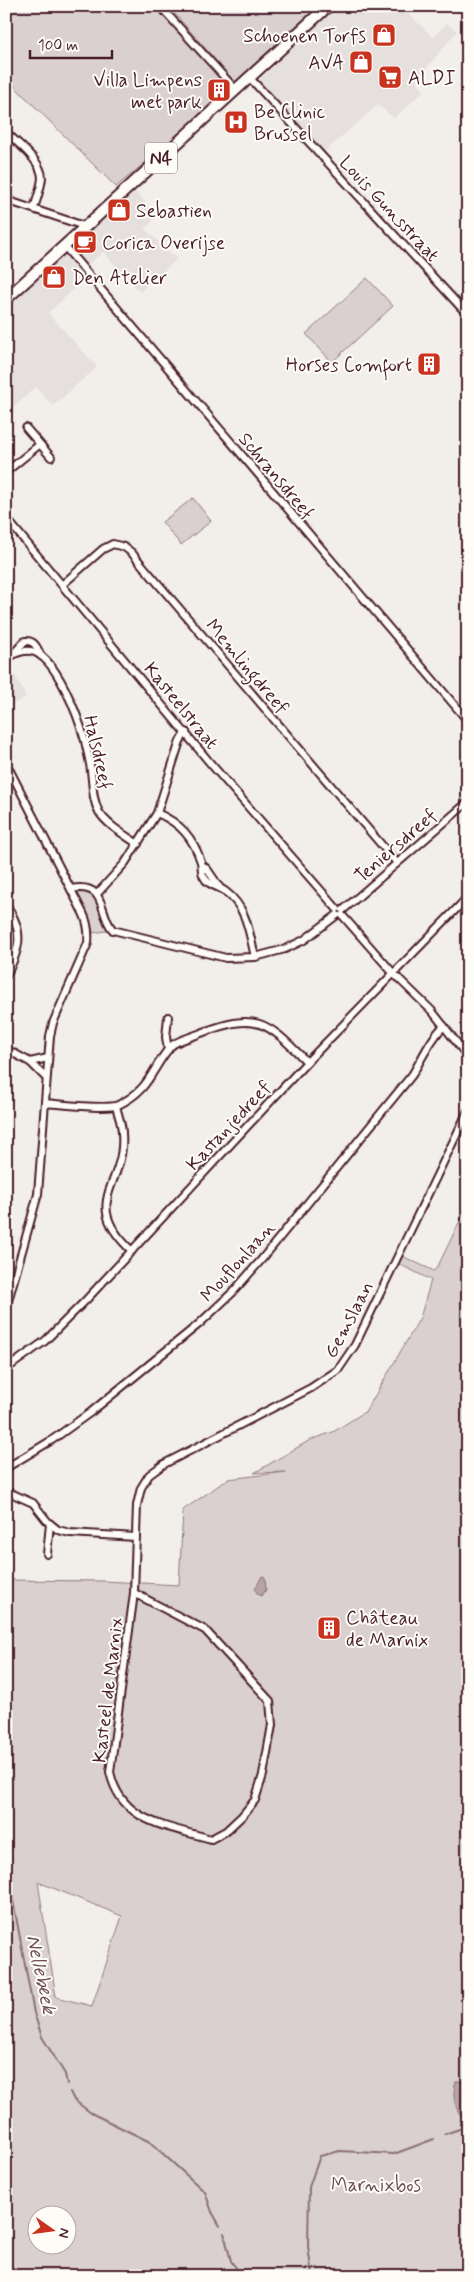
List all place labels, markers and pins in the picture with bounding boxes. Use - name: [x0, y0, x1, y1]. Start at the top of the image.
- shop icon: Schoenen Torfs: [371, 22, 397, 48]
- place label: Schoenen Torfs: [243, 24, 366, 49]
- shop icon: AVA: [348, 49, 374, 75]
- place label: AVA: [308, 51, 344, 76]
- supermarket icon: ALDI: [377, 64, 403, 90]
- place label: ALDI: [408, 66, 455, 91]
- place label: Villa Limpens met park: [93, 68, 202, 115]
- building icon: Villa Limpens met park: [206, 77, 232, 103]
- place label: Be Clinic Brussel: [254, 100, 326, 147]
- hospital icon: Be Clinic Brussel: [223, 109, 249, 135]
- shop icon: Sebastien: [106, 197, 132, 223]
- place label: Sebastien: [136, 199, 212, 224]
- cafe icon: Corica Overijse: [72, 229, 98, 255]
- place label: Corica Overijse: [102, 231, 225, 257]
- shop icon: Den Atelier: [41, 264, 67, 290]
- place label: Den Atelier: [72, 266, 167, 291]
- building icon: Horses Comfort: [416, 351, 442, 377]
- place label: Horses Comfort: [286, 353, 412, 381]
- place label: Château de Marnix: [346, 1606, 428, 1653]
- building icon: Château de Marnix: [316, 1615, 342, 1641]

